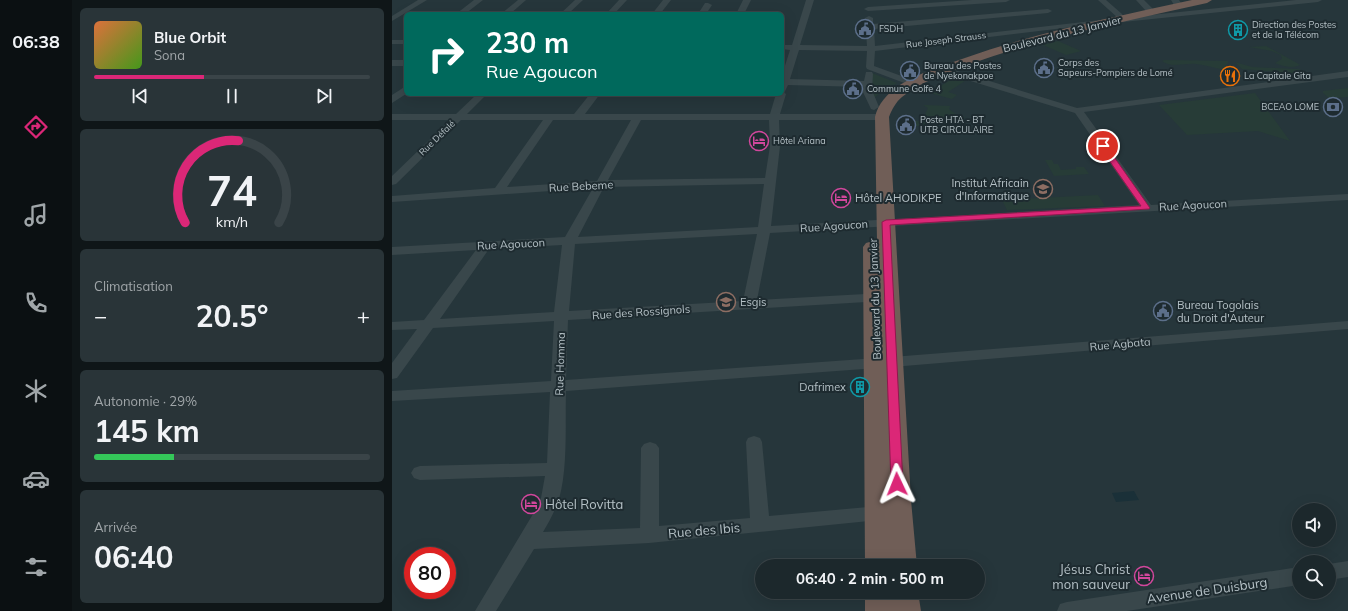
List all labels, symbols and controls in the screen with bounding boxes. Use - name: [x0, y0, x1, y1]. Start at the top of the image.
- street label: Boulevard du 13 Janvier: [1001, 13, 1123, 55]
- public building icon: FSDH: [854, 18, 876, 40]
- building icon: Direction des Postes et de la Télécom: [1227, 19, 1249, 41]
- place label: Direction des Postes et de la Télécom: [1252, 19, 1336, 40]
- place label: FSDH: [879, 23, 903, 34]
- text: 230 m: [486, 25, 569, 60]
- text: Blue Orbit: [154, 28, 226, 47]
- icon: right: [420, 28, 472, 80]
- street label: Rue Joseph Strauss: [905, 29, 987, 50]
- text: 06:38: [12, 30, 60, 53]
- text: Sona: [154, 47, 185, 63]
- public building icon: Corps des Sapeurs-Pompiers de Lomé: [1033, 57, 1055, 79]
- place label: Corps des Sapeurs-Pompiers de Lomé: [1058, 57, 1173, 78]
- text: Rue Agoucon: [486, 60, 598, 83]
- public building icon: Bureau des Postes de Nyekonakpoe: [899, 60, 921, 82]
- place label: Bureau des Postes de Nyekonakpoe: [924, 60, 1001, 82]
- restaurant icon: La Capitale Gita: [1219, 65, 1241, 87]
- place label: La Capitale Gita: [1244, 70, 1311, 81]
- public building icon: Commune Golfe 4: [842, 78, 864, 100]
- place label: Commune Golfe 4: [867, 83, 942, 94]
- icon: previous: [129, 85, 151, 107]
- icon: pause: [221, 85, 243, 107]
- icon: next: [313, 85, 335, 107]
- bank icon: BCEAO LOME: [1322, 96, 1344, 118]
- place label: BCEAO LOME: [1261, 101, 1319, 112]
- icon: directions: [22, 113, 50, 141]
- public building icon: Poste HTA - BT UTB CIRCULAIRE: [895, 114, 917, 136]
- place label: Poste HTA - BT UTB CIRCULAIRE: [920, 114, 993, 135]
- street label: Rue Défalé: [416, 118, 457, 157]
- pin: [1086, 129, 1120, 163]
- hotel icon: Hôtel Ariana: [748, 130, 770, 152]
- place label: Hôtel Ariana: [773, 135, 826, 146]
- icon: arrive: [1092, 135, 1114, 157]
- text: 74: [207, 164, 257, 216]
- place label: Institut Africain d'Informatique: [952, 176, 1029, 203]
- street label: Rue Bebeme: [548, 177, 614, 195]
- school or university icon: Institut Africain d'Informatique: [1032, 178, 1054, 200]
- hotel icon: Hôtel AHODIKPE: [830, 187, 852, 209]
- place label: Hôtel AHODIKPE: [855, 191, 942, 205]
- street label: Rue Agoucon: [1159, 196, 1227, 214]
- icon: music: [22, 201, 50, 229]
- text: km/h: [216, 212, 248, 230]
- street label: Rue Agoucon: [800, 217, 868, 235]
- street label: Rue Agoucon: [477, 235, 545, 253]
- street label: Boulevard du 13 Janvier: [866, 238, 884, 360]
- text: Climatisation: [94, 278, 173, 294]
- icon: phone: [22, 289, 50, 317]
- school or university icon: Esgis: [715, 291, 737, 313]
- place label: Esgis: [740, 295, 767, 309]
- text: 20.5°: [196, 297, 268, 335]
- place label: Bureau Togolais du Droit d'Auteur: [1177, 298, 1264, 325]
- public building icon: Bureau Togolais du Droit d'Auteur: [1152, 300, 1174, 322]
- text: −: [94, 302, 107, 330]
- text: +: [357, 302, 370, 330]
- street label: Rue des Rossignols: [591, 302, 691, 322]
- street label: Rue Homma: [552, 332, 568, 396]
- street label: Rue Agbata: [1089, 334, 1151, 354]
- building icon: Dafrimex: [849, 376, 871, 398]
- icon: climate: [22, 377, 50, 405]
- place label: Dafrimex: [799, 380, 846, 394]
- text: Autonomie · 29%: [94, 393, 197, 409]
- text: 145 km: [94, 412, 200, 450]
- position arrow: [876, 463, 918, 505]
- icon: car: [22, 465, 50, 493]
- hotel icon: Hôtel Rovitta: [520, 493, 542, 515]
- place label: Hôtel Rovitta: [545, 496, 623, 512]
- map controls: [1292, 503, 1336, 599]
- button: sound: [1292, 503, 1336, 547]
- text: Arrivée: [94, 519, 137, 535]
- street label: Rue des Ibis: [667, 519, 741, 541]
- text: 06:40: [94, 538, 173, 576]
- speed limit sign: 80: [404, 547, 456, 599]
- icon: filters: [22, 553, 50, 581]
- button: search: [1292, 555, 1336, 599]
- place label: Jésus Christ mon sauveur: [1052, 561, 1130, 592]
- hotel icon: Jésus Christ mon sauveur: [1133, 565, 1155, 587]
- text: 06:40 · 2 min · 500 m: [796, 569, 944, 588]
- street label: Avenue de Duisburg: [1146, 574, 1268, 606]

